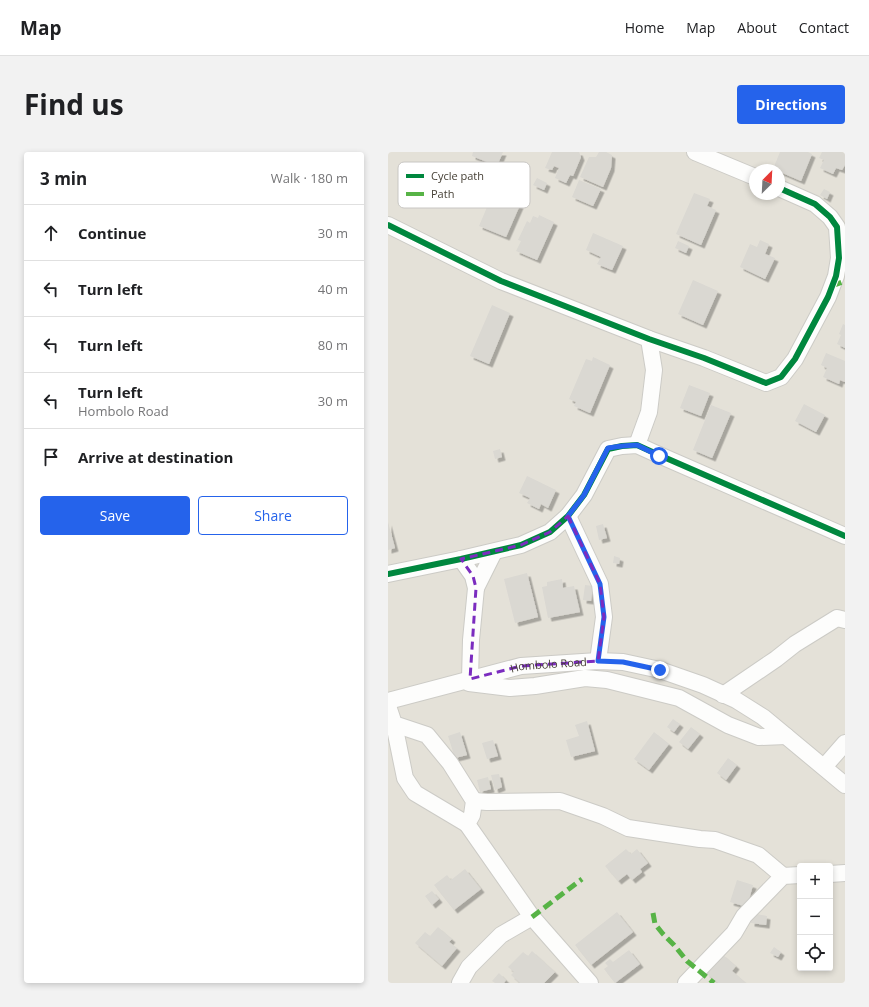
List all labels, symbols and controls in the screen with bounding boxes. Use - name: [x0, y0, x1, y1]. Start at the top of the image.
- text: Map: [20, 15, 61, 41]
- text: Home: [625, 18, 664, 37]
- text: Map: [686, 18, 715, 37]
- text: About: [737, 18, 777, 37]
- text: Contact: [799, 18, 849, 37]
- text: Find us: [24, 85, 124, 123]
- button: Directions: [737, 85, 845, 124]
- legend: [398, 162, 530, 208]
- north arrow: [749, 164, 785, 200]
- text: 3 min: [40, 167, 87, 190]
- text: Cycle path: [431, 168, 484, 183]
- text: Walk · 180 m: [271, 169, 348, 187]
- text: Path: [431, 186, 454, 201]
- icon: ahead: [40, 222, 62, 244]
- text: Continue: [78, 223, 146, 243]
- text: 30 m: [318, 224, 348, 242]
- icon: left: [40, 278, 62, 300]
- text: Turn left: [78, 279, 143, 299]
- text: 40 m: [318, 280, 348, 298]
- icon: left: [40, 334, 62, 356]
- text: Turn left: [78, 335, 143, 355]
- text: 80 m: [318, 336, 348, 354]
- text: Turn left: [78, 382, 143, 402]
- icon: left: [40, 390, 62, 412]
- text: 30 m: [318, 392, 348, 410]
- text: Hombolo Road: [78, 402, 169, 420]
- icon: arrive: [40, 446, 62, 468]
- text: Arrive at destination: [78, 447, 233, 467]
- route start: [650, 447, 668, 465]
- button: Save: [40, 496, 190, 535]
- button: Share: [198, 496, 348, 535]
- street label: Hombolo Road: [508, 654, 587, 676]
- route end: [651, 661, 669, 679]
- map controls: [797, 863, 833, 971]
- button: +: [797, 863, 833, 899]
- button: −: [797, 899, 833, 935]
- button: locate: [797, 935, 833, 971]

